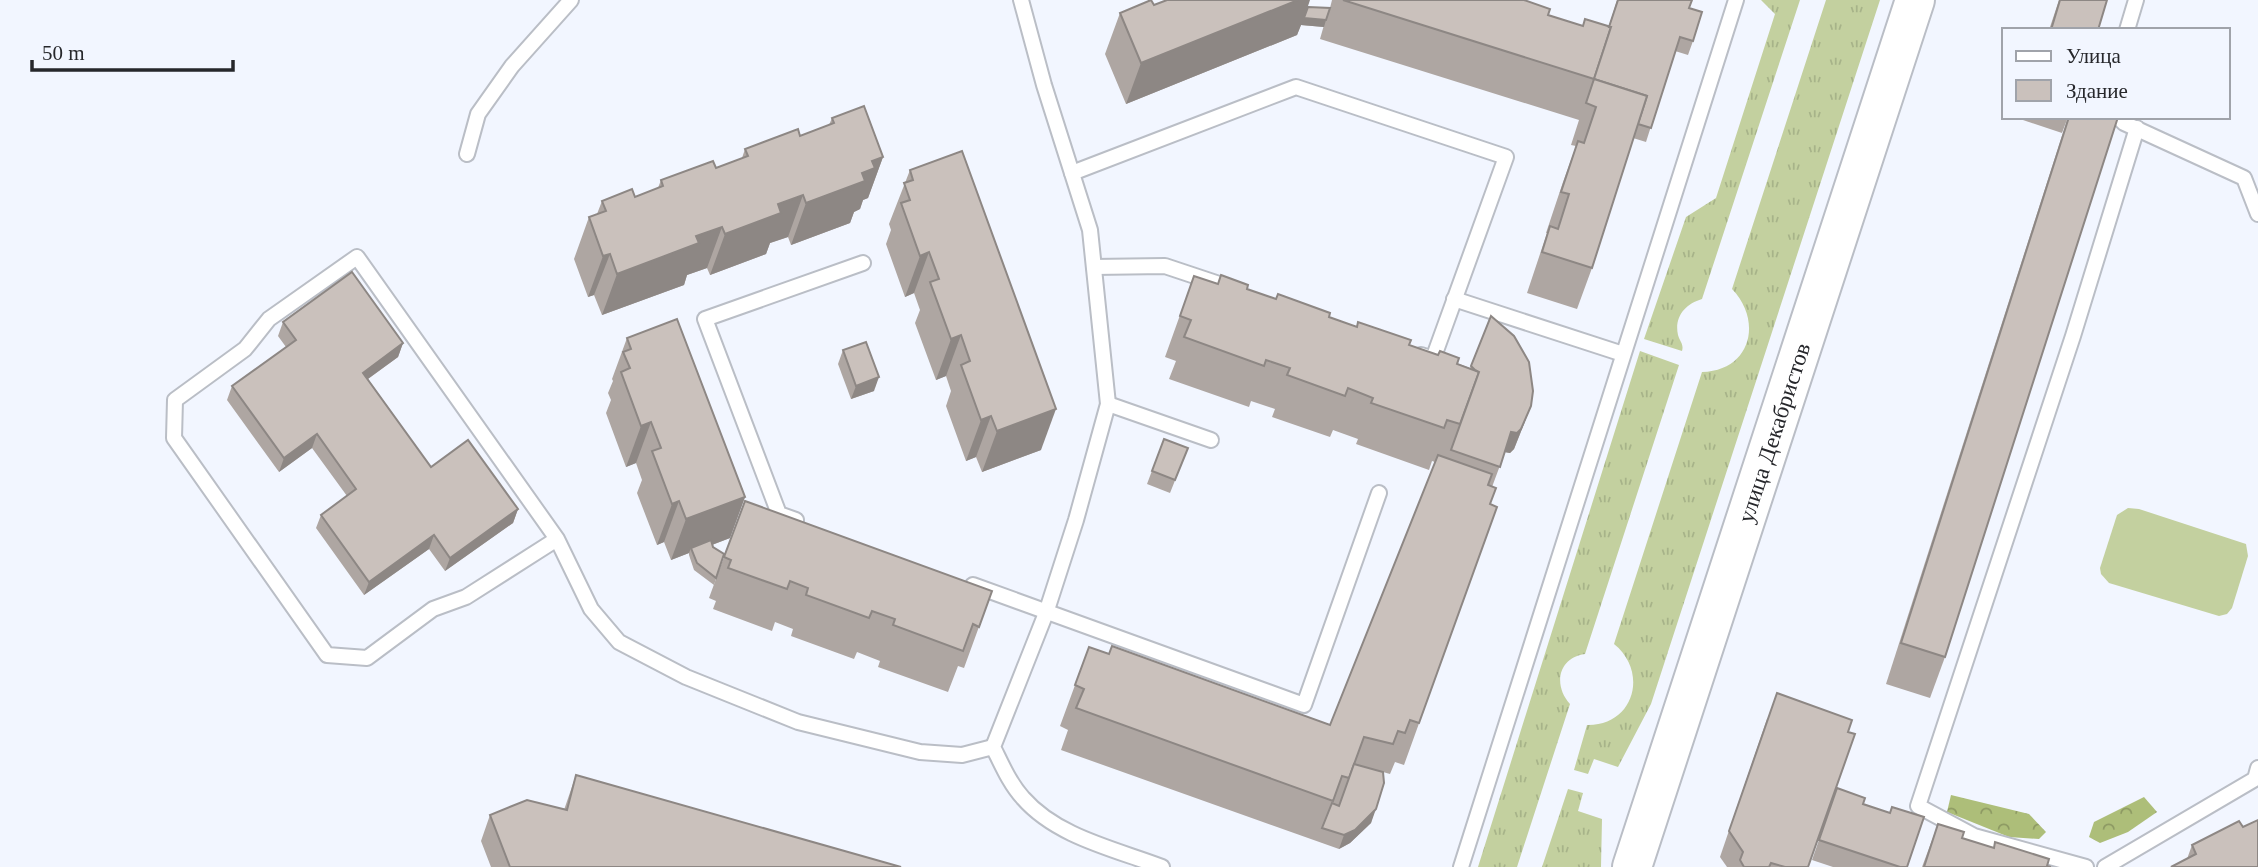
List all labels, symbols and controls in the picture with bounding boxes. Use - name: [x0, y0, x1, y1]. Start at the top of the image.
- scale bar: [32, 28, 233, 72]
- legend: [2002, 28, 2230, 119]
- text: 50 m: [42, 41, 85, 65]
- text: Улица: [2066, 44, 2121, 68]
- text: Здание: [2066, 79, 2128, 103]
- street label: улица Декабристов: [1733, 339, 1815, 526]

